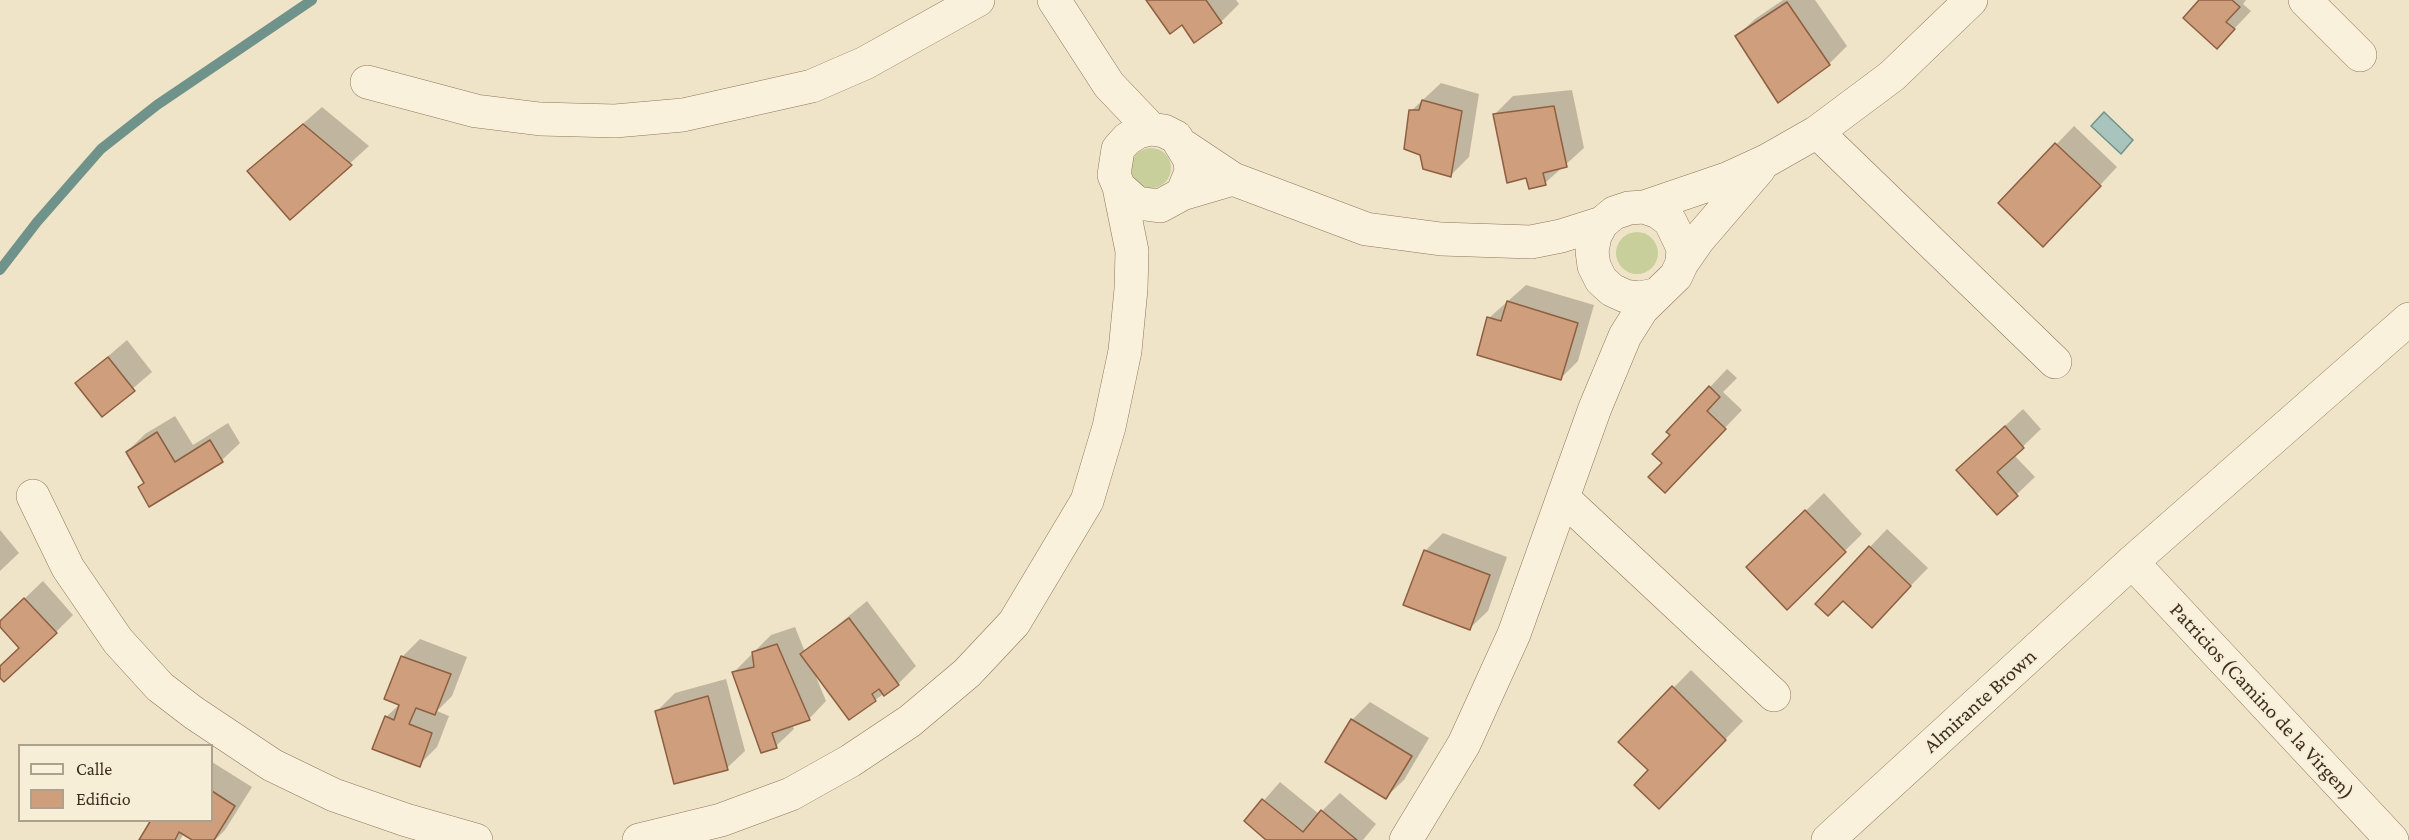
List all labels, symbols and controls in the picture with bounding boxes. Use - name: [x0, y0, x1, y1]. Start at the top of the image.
- street label: Patricios (Camino de la Virgen): [2164, 598, 2360, 804]
- street label: Almirante Brown: [1918, 644, 2042, 758]
- legend: [18, 744, 213, 822]
- text: Calle: [76, 759, 112, 779]
- text: Edificio: [76, 789, 131, 809]

